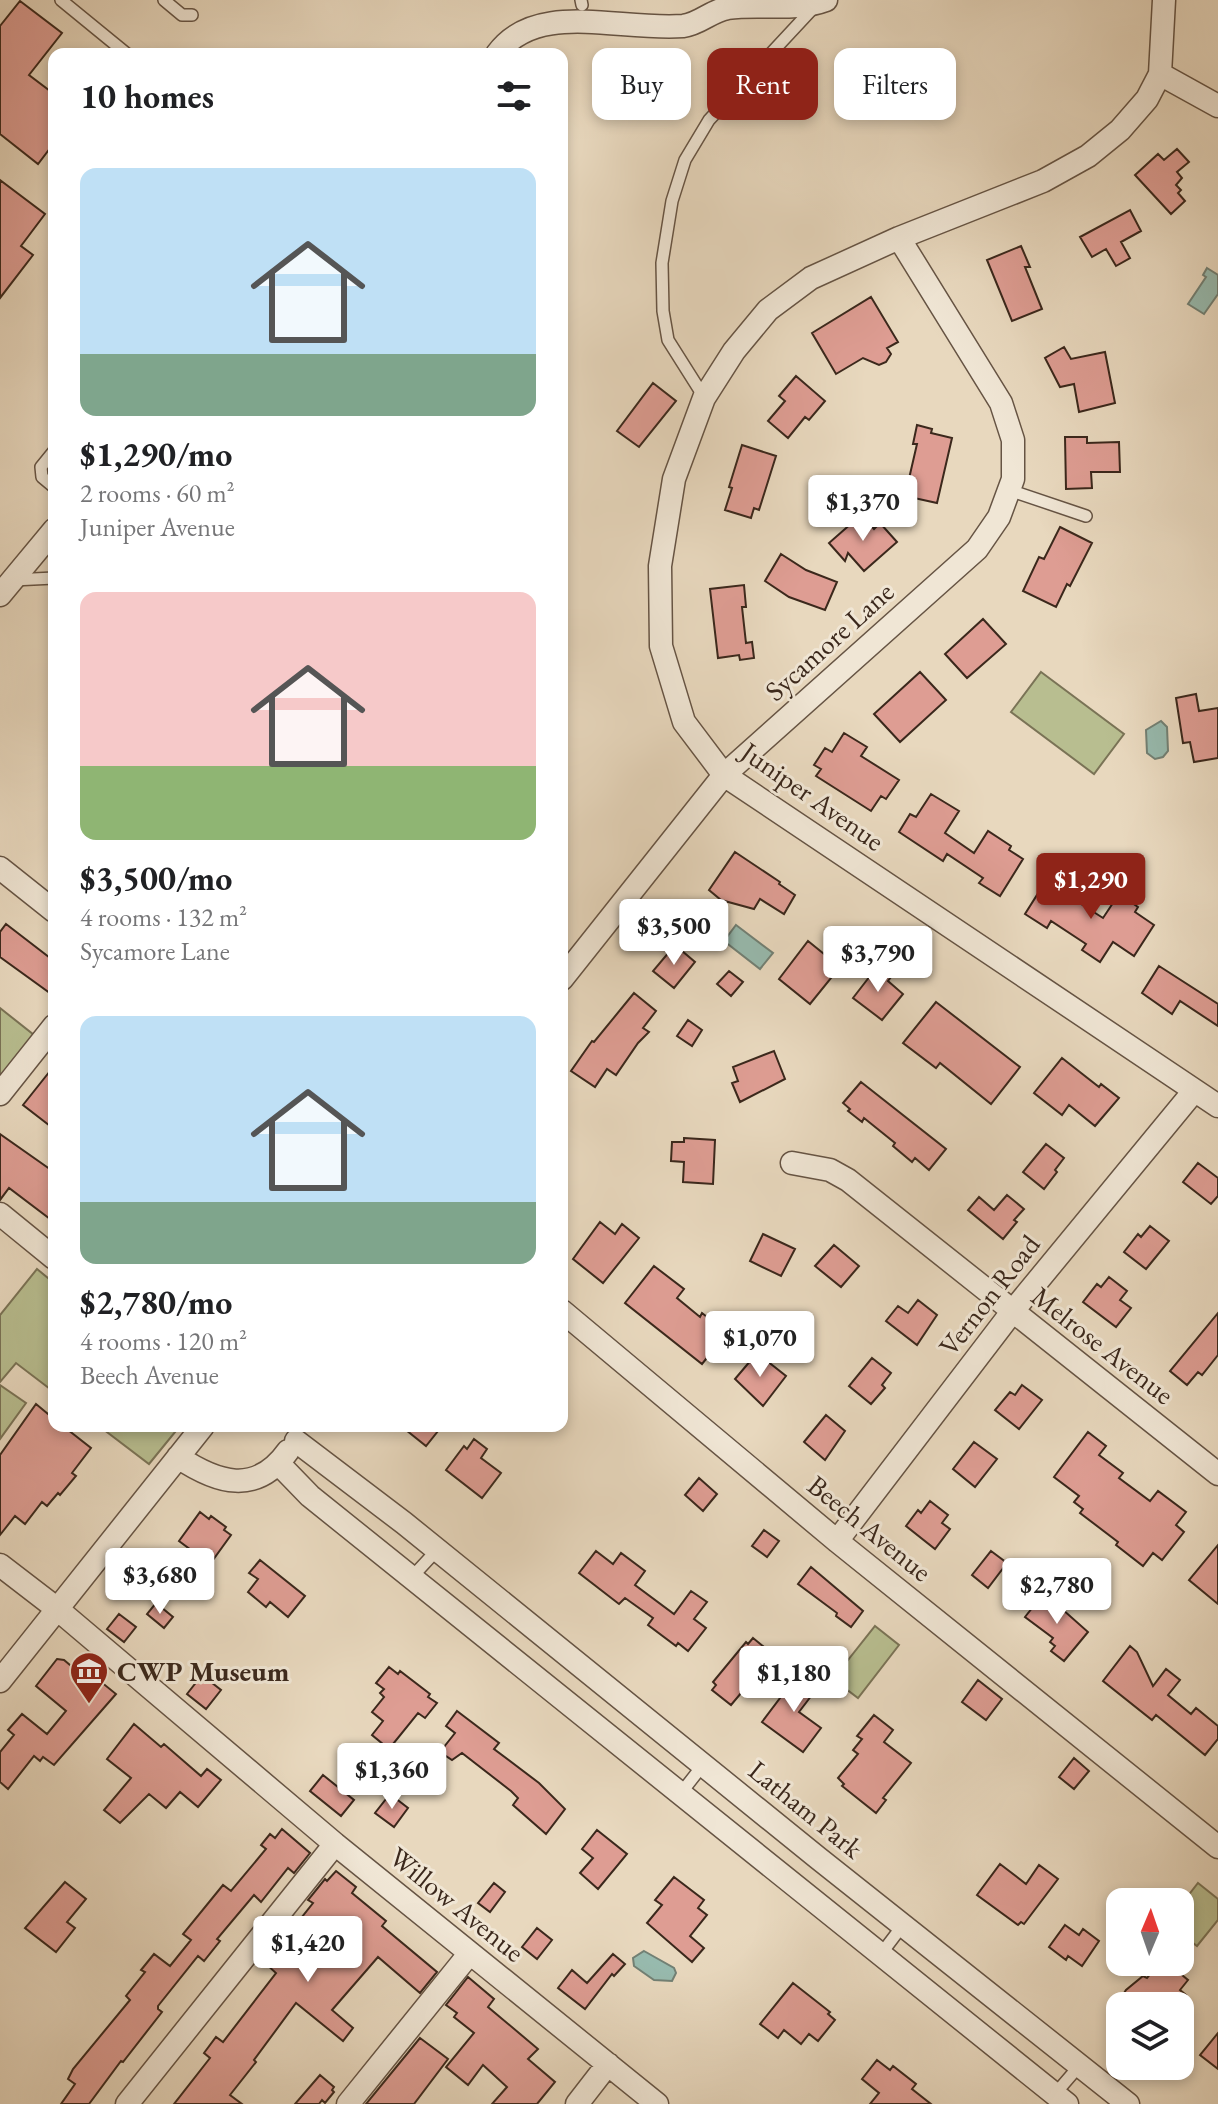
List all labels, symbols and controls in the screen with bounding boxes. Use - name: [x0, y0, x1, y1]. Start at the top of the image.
- chip: Buy: [592, 48, 691, 120]
- chip: Rent: [707, 48, 818, 120]
- chip: Filters: [834, 48, 956, 120]
- text: 10 homes: [80, 74, 214, 118]
- icon: filters: [492, 74, 536, 118]
- icon: home: [236, 220, 380, 364]
- text: $1,290/mo: [80, 432, 232, 476]
- pin: $1,370: [798, 475, 928, 543]
- text: 2 rooms · 60 m²: [80, 476, 235, 510]
- text: $1,370: [826, 484, 900, 518]
- text: Juniper Avenue: [80, 510, 235, 544]
- street label: Sycamore Lane: [757, 574, 901, 708]
- icon: home: [236, 644, 380, 788]
- street label: Juniper Avenue: [733, 732, 892, 859]
- pin: $1,290: [1026, 853, 1156, 921]
- text: $3,500/mo: [80, 856, 232, 900]
- text: $1,290: [1054, 862, 1128, 896]
- pin: $3,500: [609, 899, 739, 967]
- text: 4 rooms · 132 m²: [80, 900, 247, 934]
- text: $3,500: [637, 908, 711, 942]
- pin: $3,790: [813, 926, 943, 994]
- text: Sycamore Lane: [80, 934, 230, 968]
- text: $3,790: [841, 935, 915, 969]
- icon: home: [236, 1068, 380, 1212]
- street label: Vernon Road: [931, 1227, 1048, 1363]
- street label: Melrose Avenue: [1024, 1278, 1182, 1412]
- text: $2,780/mo: [80, 1280, 232, 1324]
- pin: $1,070: [695, 1311, 825, 1379]
- text: $1,070: [723, 1320, 797, 1354]
- text: 4 rooms · 120 m²: [80, 1324, 247, 1358]
- text: Beech Avenue: [80, 1358, 219, 1392]
- street label: Beech Avenue: [801, 1467, 939, 1589]
- pin: $3,680: [95, 1548, 225, 1616]
- text: $3,680: [123, 1557, 197, 1591]
- pin: $2,780: [992, 1558, 1122, 1626]
- text: $2,780: [1020, 1567, 1094, 1601]
- pin: $1,180: [729, 1646, 859, 1714]
- museum icon: CWP Museum: [68, 1650, 110, 1705]
- place label: CWP Museum: [117, 1653, 290, 1689]
- text: $1,180: [757, 1655, 831, 1689]
- pin: $1,360: [327, 1743, 457, 1811]
- text: $1,360: [355, 1752, 429, 1786]
- street label: Latham Park: [741, 1752, 871, 1867]
- street label: Willow Avenue: [382, 1838, 532, 1970]
- north arrow: [1106, 1888, 1194, 1976]
- map controls: [1106, 1888, 1194, 2080]
- pin: $1,420: [243, 1916, 373, 1984]
- text: $1,420: [271, 1925, 345, 1959]
- button: layers: [1106, 1992, 1194, 2080]

